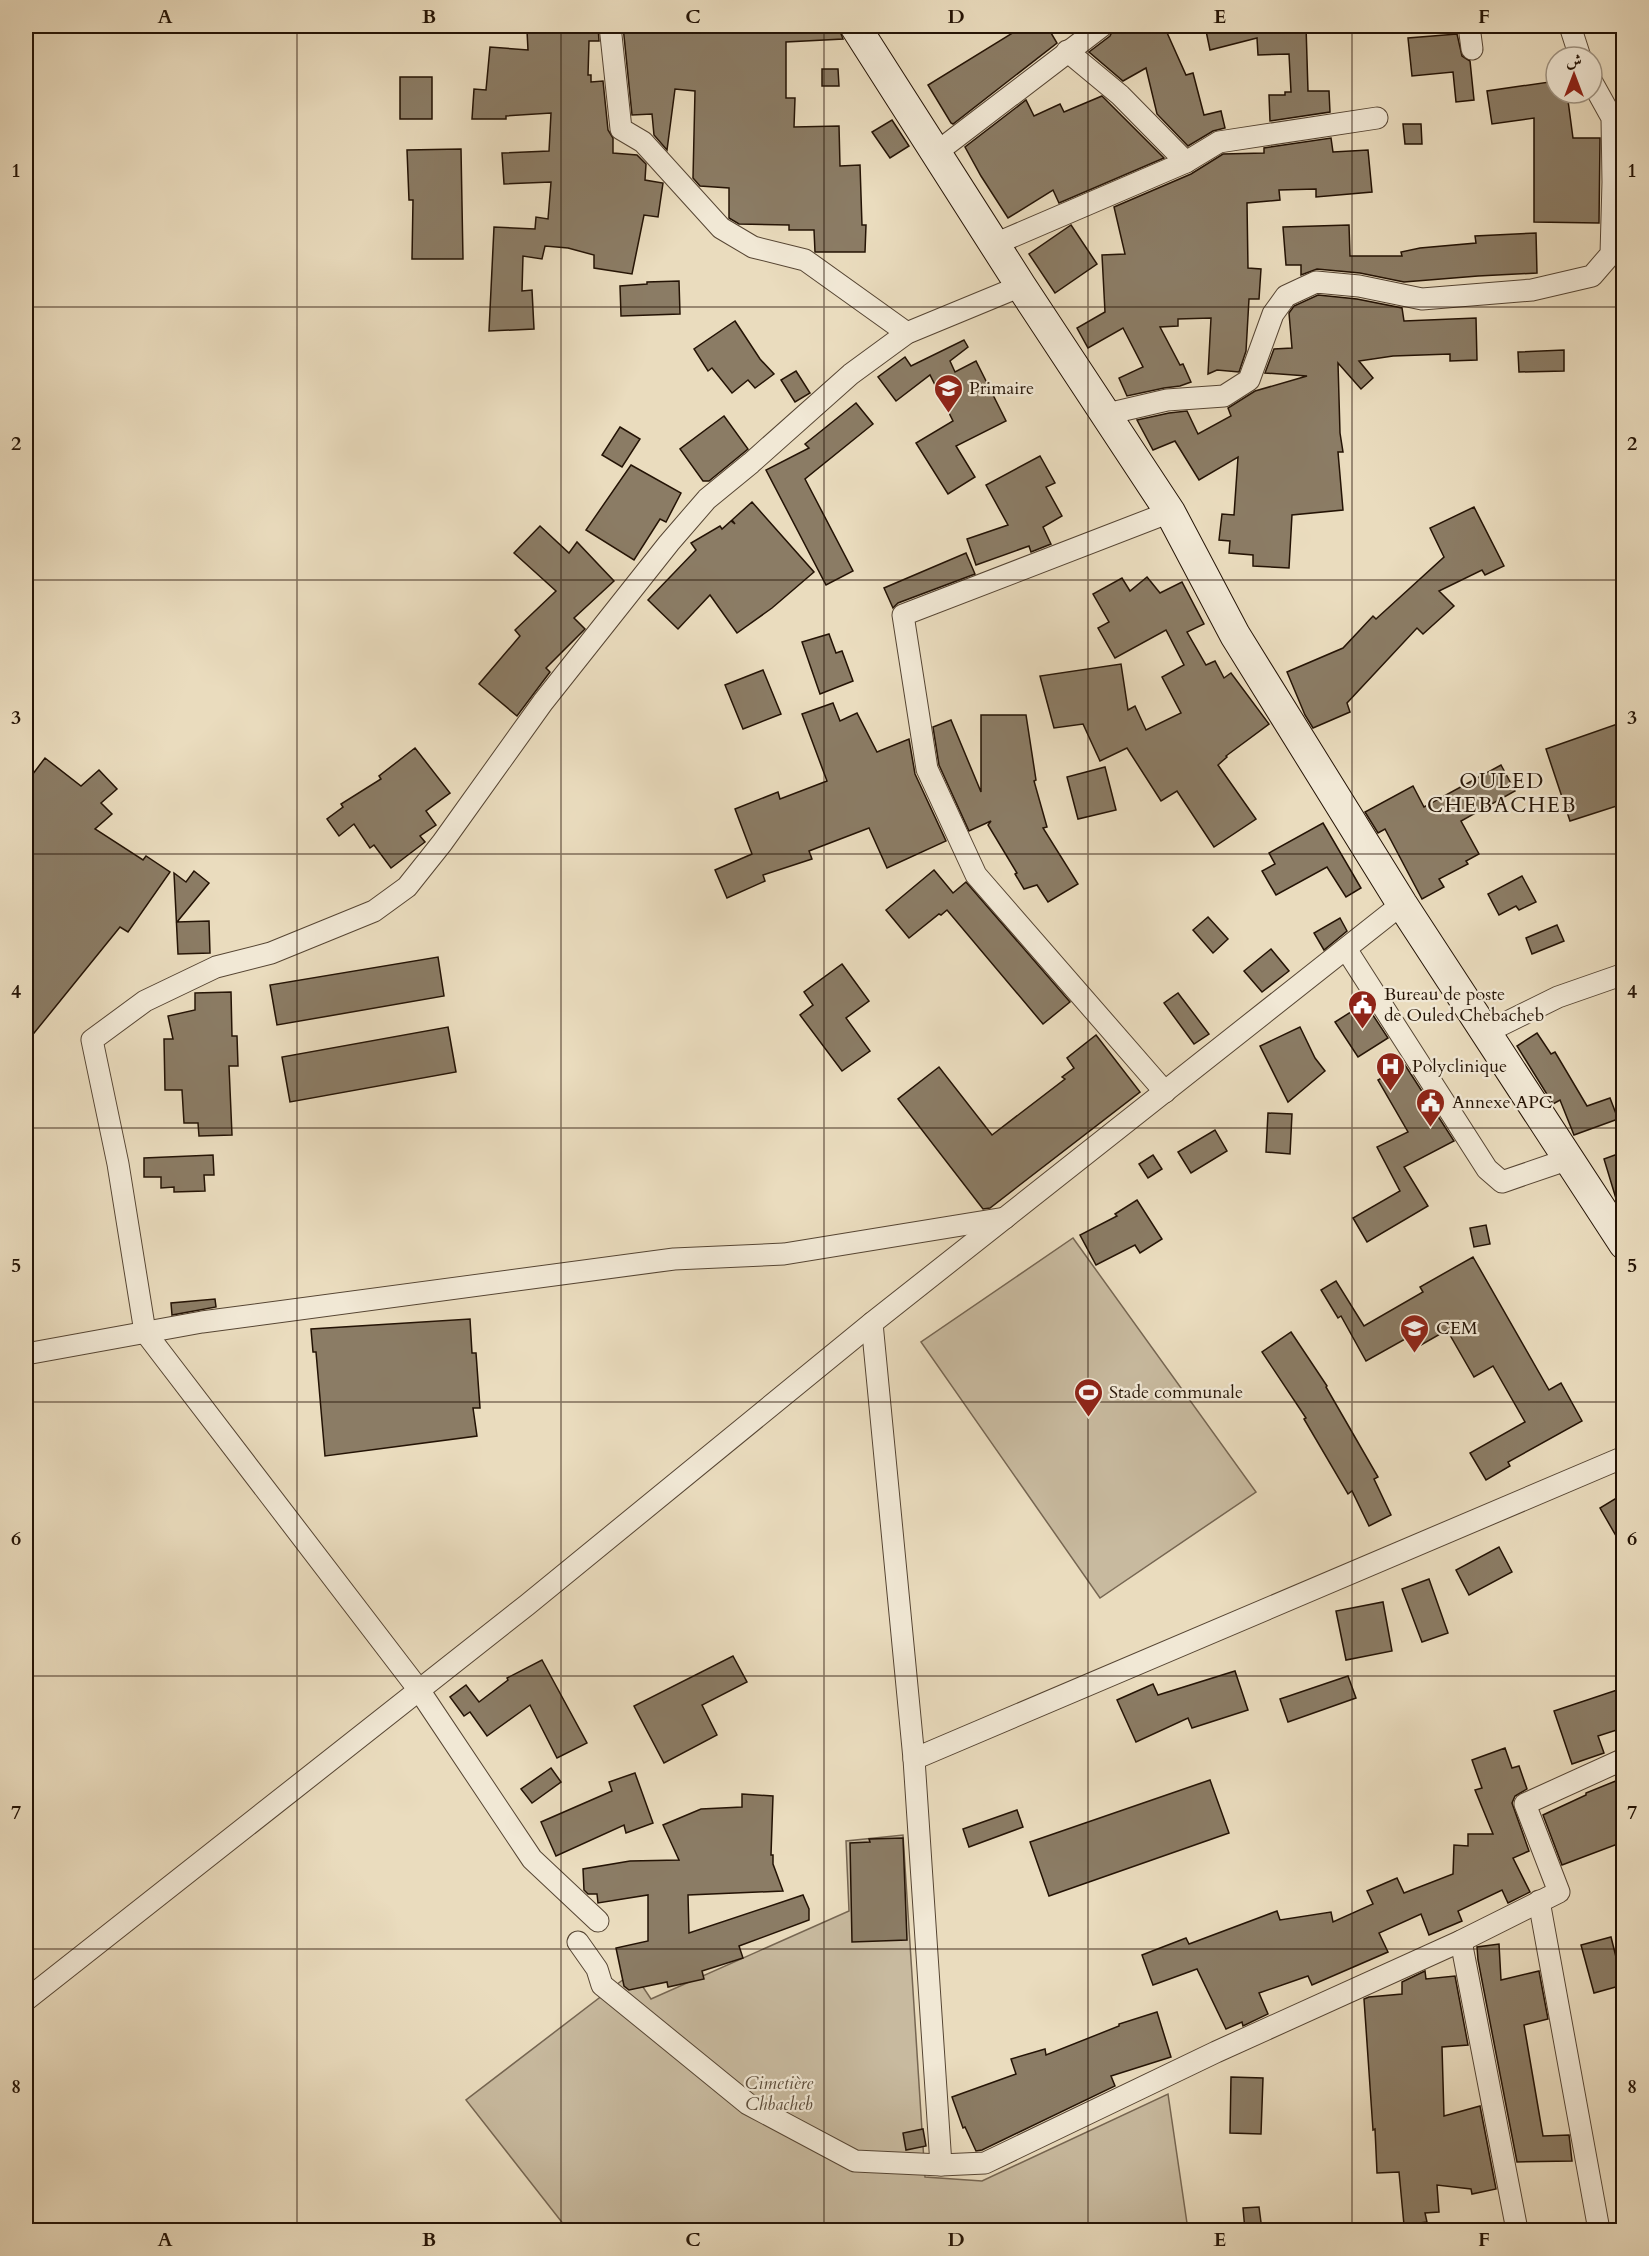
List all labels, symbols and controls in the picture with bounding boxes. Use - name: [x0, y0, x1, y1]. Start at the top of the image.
- text: A: [157, 3, 173, 30]
- text: B: [422, 3, 436, 30]
- text: C: [685, 3, 701, 30]
- text: D: [947, 3, 965, 30]
- text: E: [1214, 3, 1226, 30]
- text: F: [1478, 3, 1490, 30]
- north arrow: [1544, 45, 1604, 105]
- text: ش: [1566, 50, 1582, 72]
- text: 1: [11, 157, 21, 184]
- text: 1: [1627, 157, 1637, 184]
- school or university icon: Primaire: [932, 372, 964, 414]
- place label: Primaire: [969, 376, 1034, 401]
- text: 2: [11, 430, 21, 457]
- text: 2: [1627, 430, 1637, 457]
- text: 3: [11, 704, 21, 731]
- text: 3: [1627, 704, 1637, 731]
- district label: OULED CHEBACHEB: [1427, 767, 1577, 820]
- text: 4: [11, 978, 21, 1005]
- text: 4: [1627, 978, 1637, 1005]
- place label: Bureau de poste de Ouled Chebacheb: [1384, 982, 1544, 1028]
- public building icon: Bureau de poste de Ouled Chebacheb: [1347, 988, 1379, 1030]
- hospital icon: Polyclinique: [1375, 1050, 1407, 1092]
- place label: Polyclinique: [1412, 1054, 1507, 1079]
- public building icon: Annexe APC: [1415, 1086, 1447, 1128]
- place label: Annexe APC: [1452, 1090, 1553, 1115]
- text: 5: [11, 1252, 21, 1279]
- text: 5: [1627, 1252, 1637, 1279]
- school or university icon: CEM: [1399, 1312, 1431, 1354]
- place label: CEM: [1436, 1316, 1478, 1341]
- sports icon: Stade communale: [1072, 1376, 1104, 1418]
- place label: Stade communale: [1109, 1380, 1243, 1405]
- text: 6: [11, 1525, 21, 1552]
- text: 6: [1627, 1525, 1637, 1552]
- text: 7: [11, 1799, 21, 1826]
- text: 7: [1627, 1799, 1637, 1826]
- park label: Cimetière Chbacheb: [745, 2071, 814, 2117]
- text: 8: [11, 2073, 21, 2100]
- text: 8: [1627, 2073, 1637, 2100]
- text: A: [157, 2226, 173, 2253]
- text: B: [422, 2226, 436, 2253]
- text: C: [685, 2226, 701, 2253]
- text: D: [947, 2226, 965, 2253]
- text: E: [1214, 2226, 1226, 2253]
- text: F: [1478, 2226, 1490, 2253]

